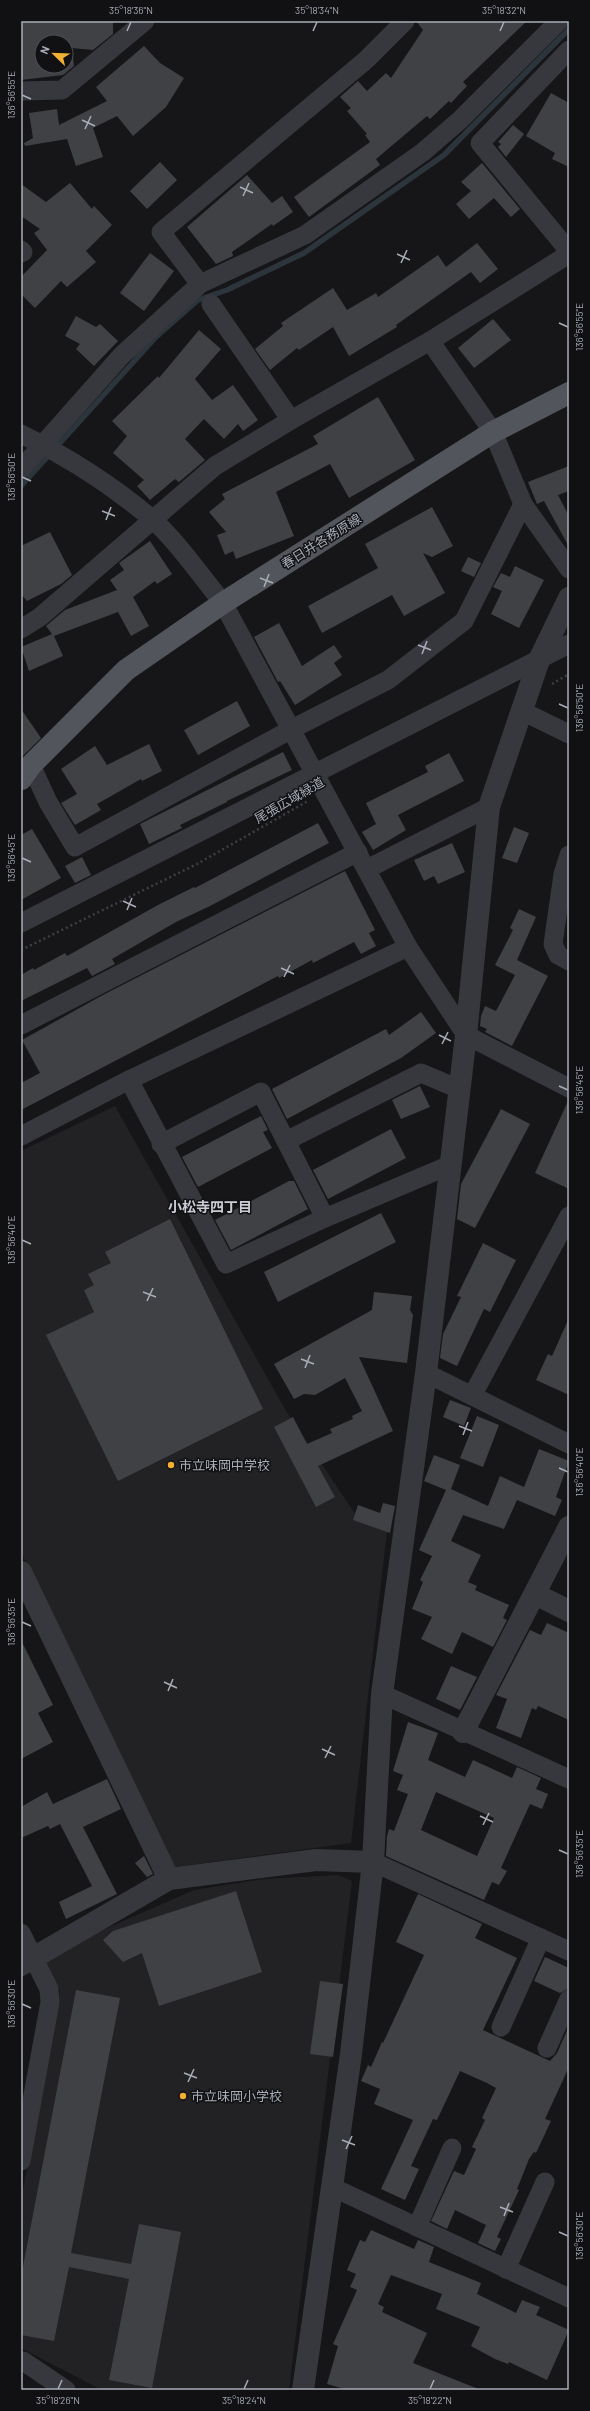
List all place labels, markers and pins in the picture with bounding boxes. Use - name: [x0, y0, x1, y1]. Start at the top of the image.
- place label: 市立味岡中学校: [179, 1457, 270, 1473]
- marker: 市立味岡中学校: [166, 1460, 176, 1470]
- place label: 市立味岡小学校: [191, 2088, 282, 2104]
- marker: 市立味岡小学校: [178, 2091, 188, 2101]

